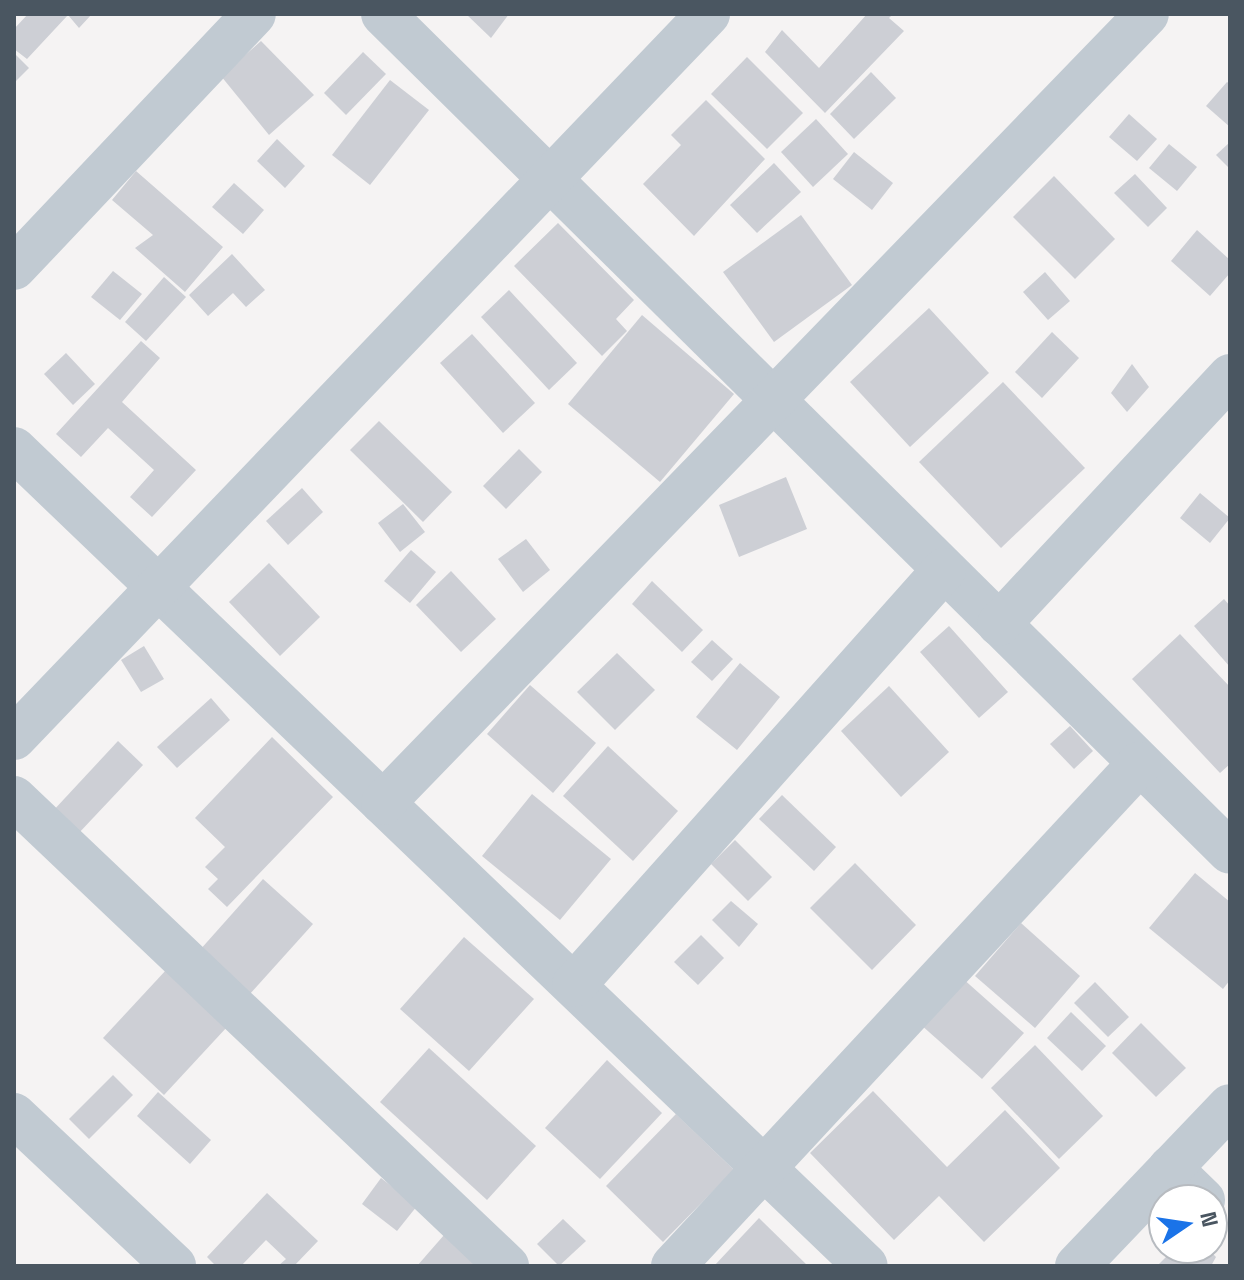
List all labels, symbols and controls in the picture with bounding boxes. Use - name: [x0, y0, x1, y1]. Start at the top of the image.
- north arrow: [1148, 1184, 1228, 1264]
- text: N: [1194, 1209, 1225, 1229]

